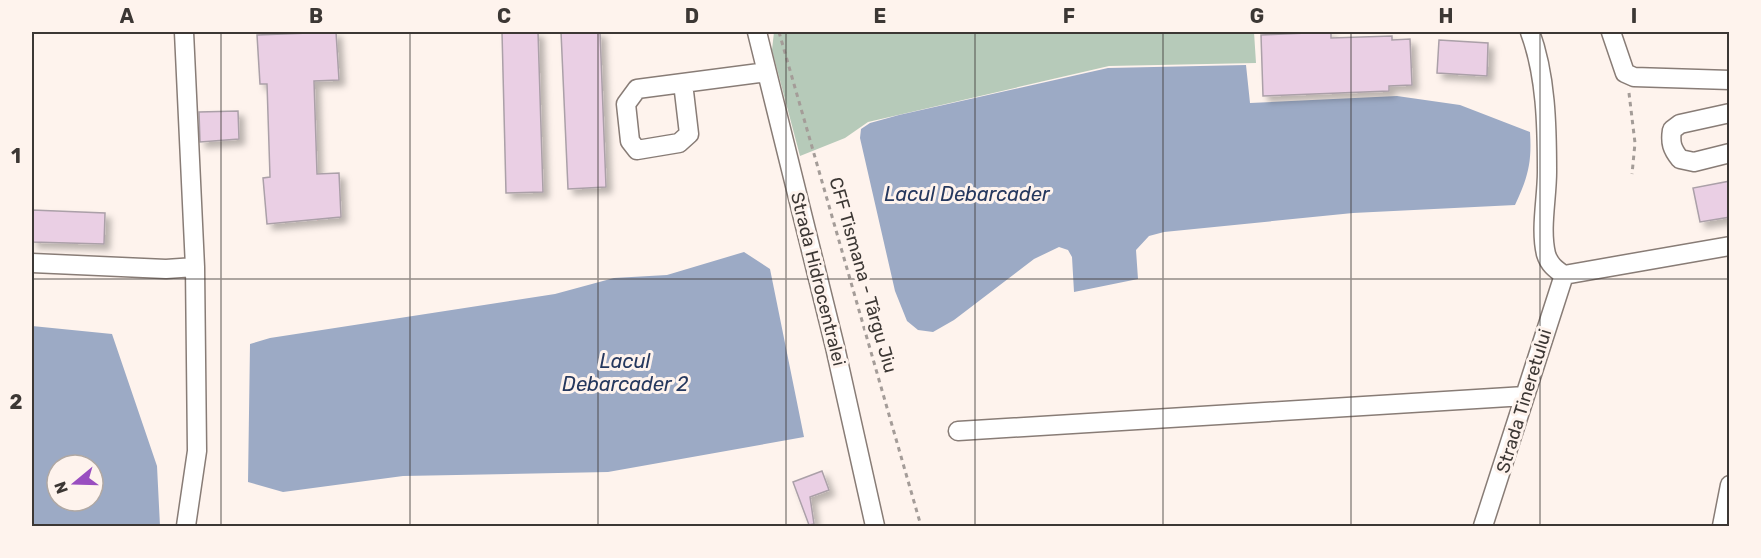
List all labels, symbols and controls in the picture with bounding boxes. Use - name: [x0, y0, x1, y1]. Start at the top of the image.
- text: A: [120, 4, 135, 28]
- text: B: [309, 4, 323, 28]
- text: C: [497, 4, 511, 28]
- text: D: [685, 4, 699, 28]
- text: E: [874, 4, 886, 28]
- text: F: [1063, 4, 1075, 28]
- text: G: [1250, 4, 1264, 28]
- text: H: [1439, 4, 1453, 28]
- text: I: [1631, 4, 1637, 28]
- text: 1: [11, 144, 21, 168]
- street label: CFF Tismana - Târgu Jiu: [825, 175, 901, 375]
- water label: Lacul Debarcader: [884, 182, 1051, 206]
- street label: Strada Hidrocentralei: [786, 190, 850, 368]
- street label: Strada Tineretului: [1492, 326, 1556, 476]
- water label: Lacul Debarcader 2: [562, 349, 688, 396]
- text: 2: [10, 390, 23, 414]
- north arrow: [45, 453, 105, 513]
- text: N: [50, 479, 72, 496]

